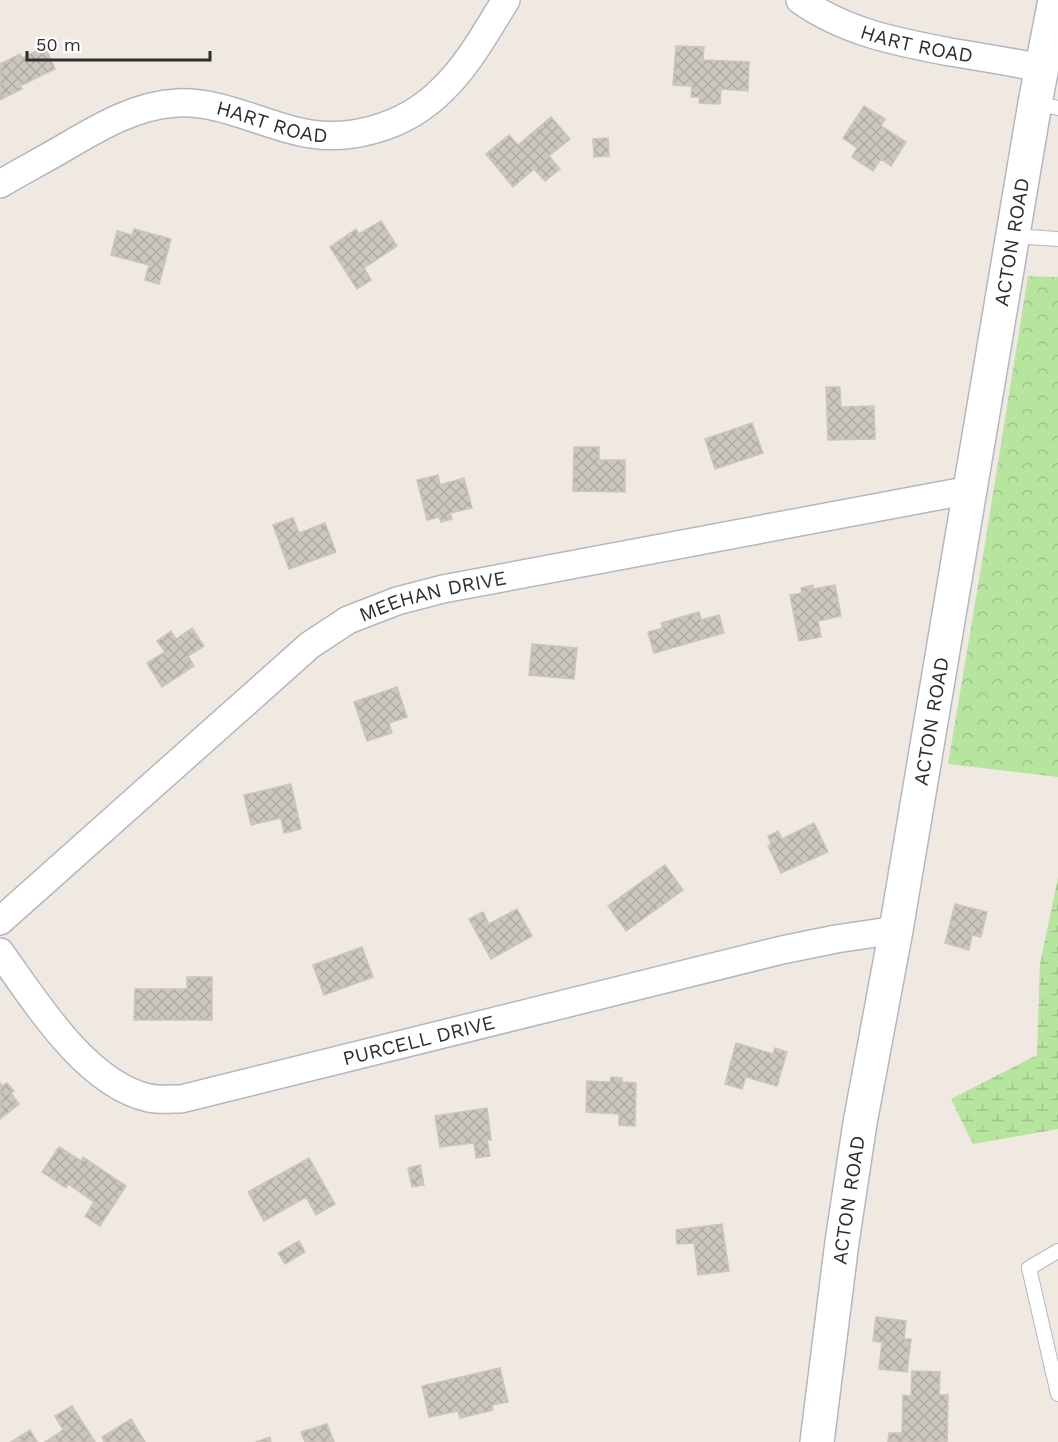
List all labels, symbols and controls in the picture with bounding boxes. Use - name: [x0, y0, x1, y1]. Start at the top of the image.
- street label: HART ROAD: [858, 19, 975, 68]
- scale bar: [27, 24, 210, 62]
- text: 50 m: [36, 34, 81, 55]
- street label: HART ROAD: [214, 95, 329, 148]
- street label: ACTON ROAD: [989, 176, 1034, 308]
- street label: MEEHAN DRIVE: [356, 565, 508, 627]
- street label: ACTON ROAD: [908, 655, 954, 787]
- street label: PURCELL DRIVE: [340, 1010, 497, 1070]
- street label: ACTON ROAD: [827, 1134, 870, 1266]

